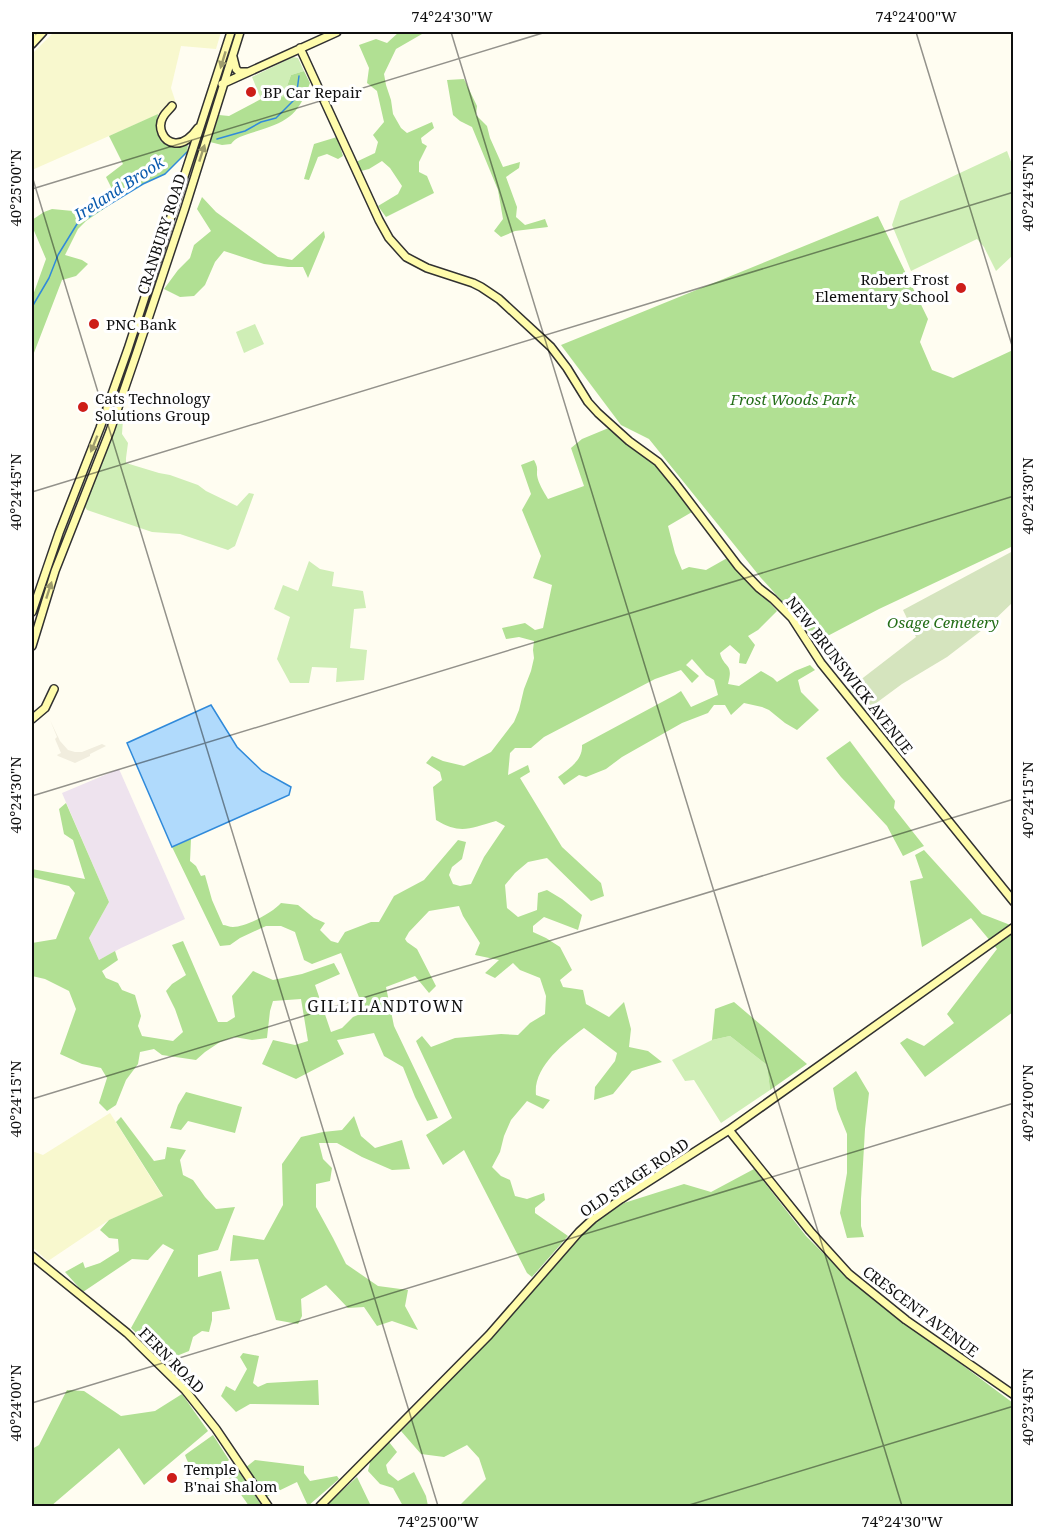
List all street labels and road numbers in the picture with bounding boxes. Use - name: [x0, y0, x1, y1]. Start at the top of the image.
- street label: CRANBURY ROAD: [132, 171, 190, 297]
- street label: NEW BRUNSWICK AVENUE: [782, 592, 918, 758]
- street label: OLD STAGE ROAD: [576, 1133, 693, 1221]
- street label: CRESCENT AVENUE: [859, 1261, 983, 1361]
- street label: FERN ROAD: [135, 1323, 209, 1397]

